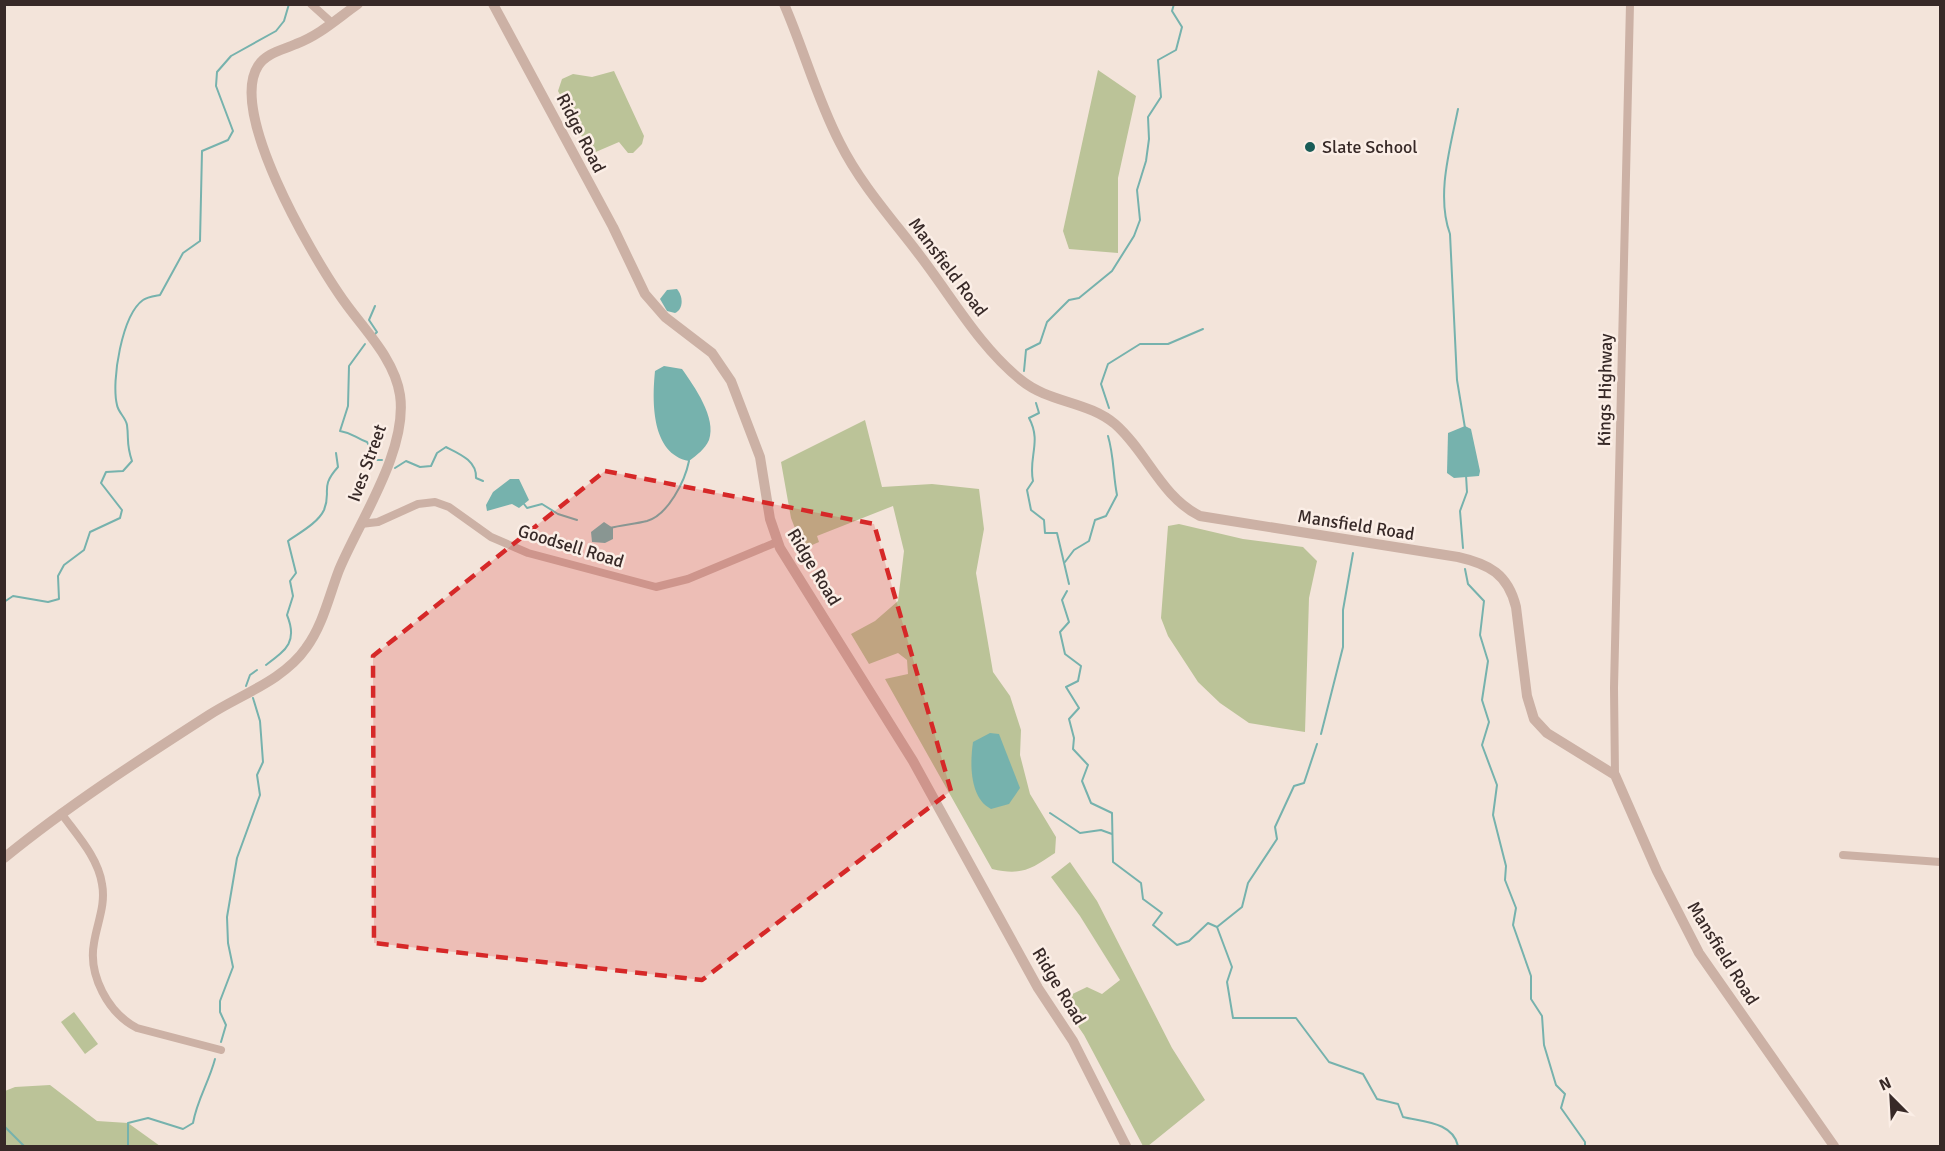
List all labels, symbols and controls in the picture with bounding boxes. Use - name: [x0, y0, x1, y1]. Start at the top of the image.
- street label: Ridge Road: [552, 90, 610, 176]
- place label: Slate School: [1322, 136, 1418, 158]
- marker: Slate School: [1303, 140, 1317, 154]
- street label: Mansfield Road: [904, 213, 992, 321]
- street label: Kings Highway: [1593, 333, 1617, 447]
- street label: Ives Street: [343, 421, 391, 505]
- street label: Mansfield Road: [1296, 505, 1416, 545]
- street label: Goodsell Road: [515, 519, 627, 573]
- street label: Ridge Road: [782, 524, 846, 610]
- street label: Mansfield Road: [1682, 897, 1764, 1009]
- street label: Ridge Road: [1027, 943, 1091, 1029]
- north arrow: [1861, 1067, 1921, 1127]
- text: N: [1876, 1073, 1894, 1096]

